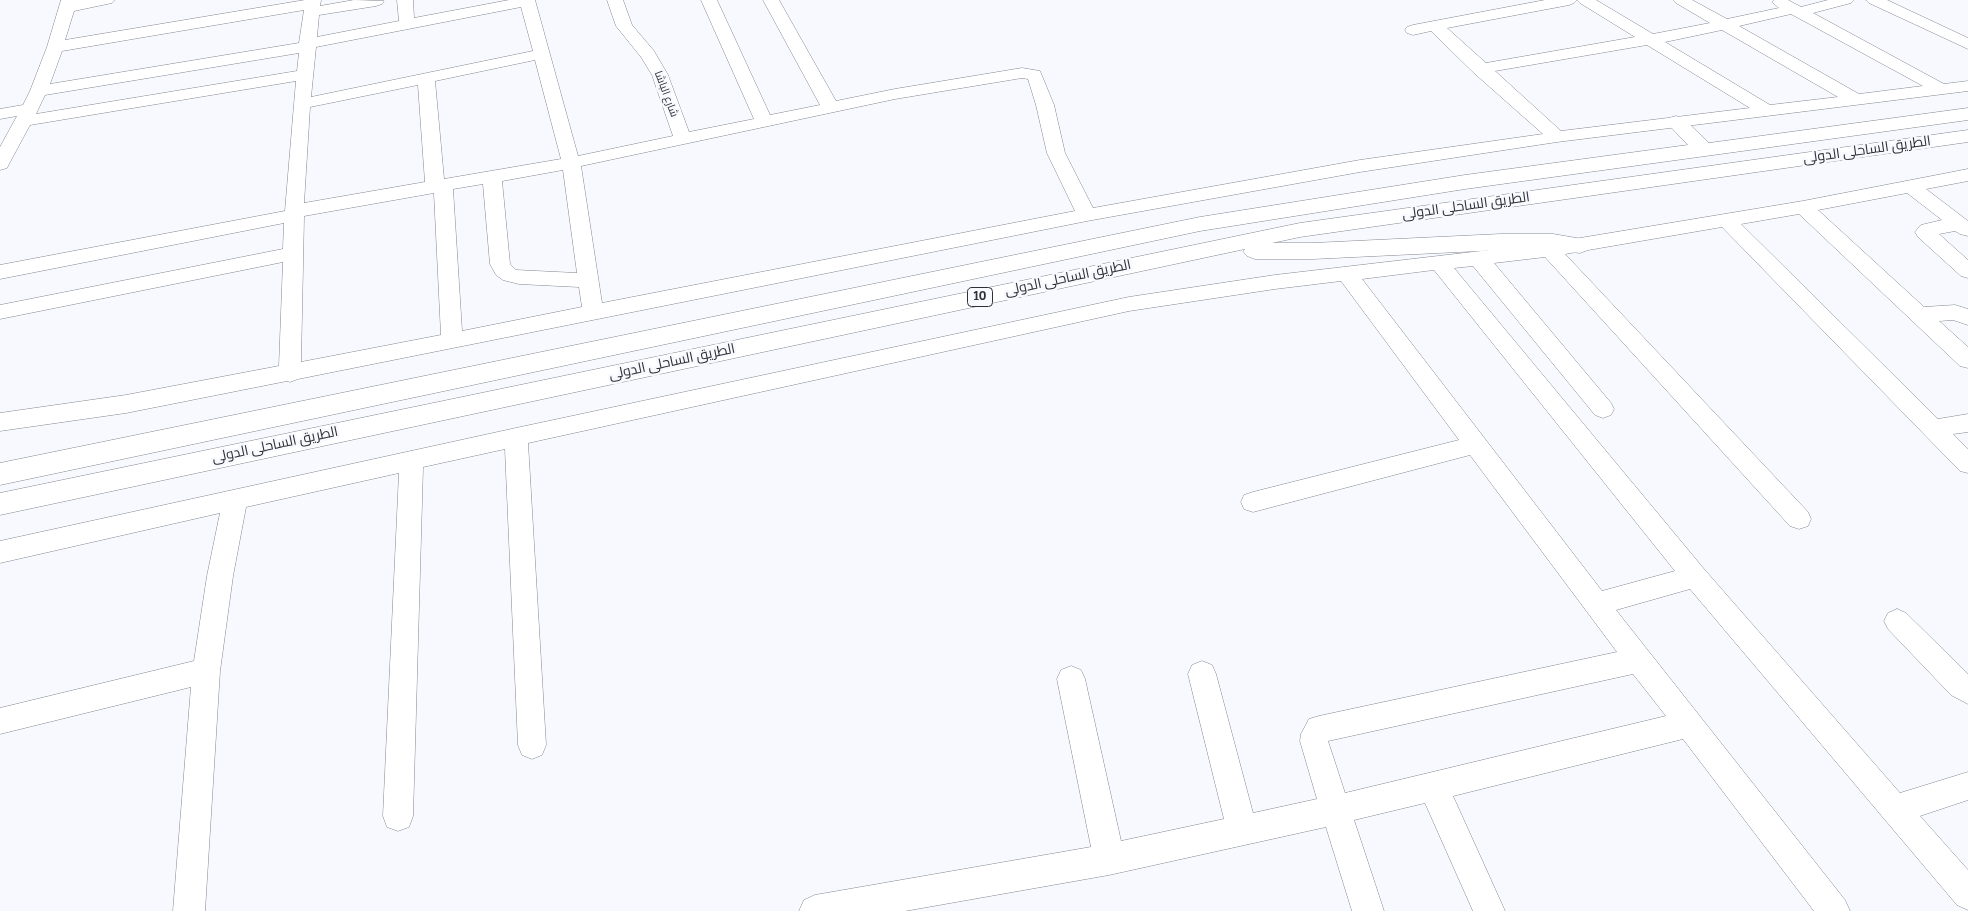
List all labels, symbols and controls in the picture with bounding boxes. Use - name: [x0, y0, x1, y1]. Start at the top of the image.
- street label: شارع الباشا: [651, 69, 681, 119]
- street label: الطريق الساحلى الدولى: [1802, 133, 1932, 167]
- street label: الطريق الساحلى الدولى: [1401, 189, 1531, 223]
- street label: الطريق الساحلى الدولى: [1003, 256, 1133, 300]
- road number: 10: [968, 288, 992, 306]
- street label: الطريق الساحلى الدولى: [607, 340, 737, 384]
- street label: الطريق الساحلى الدولى: [210, 423, 340, 467]

